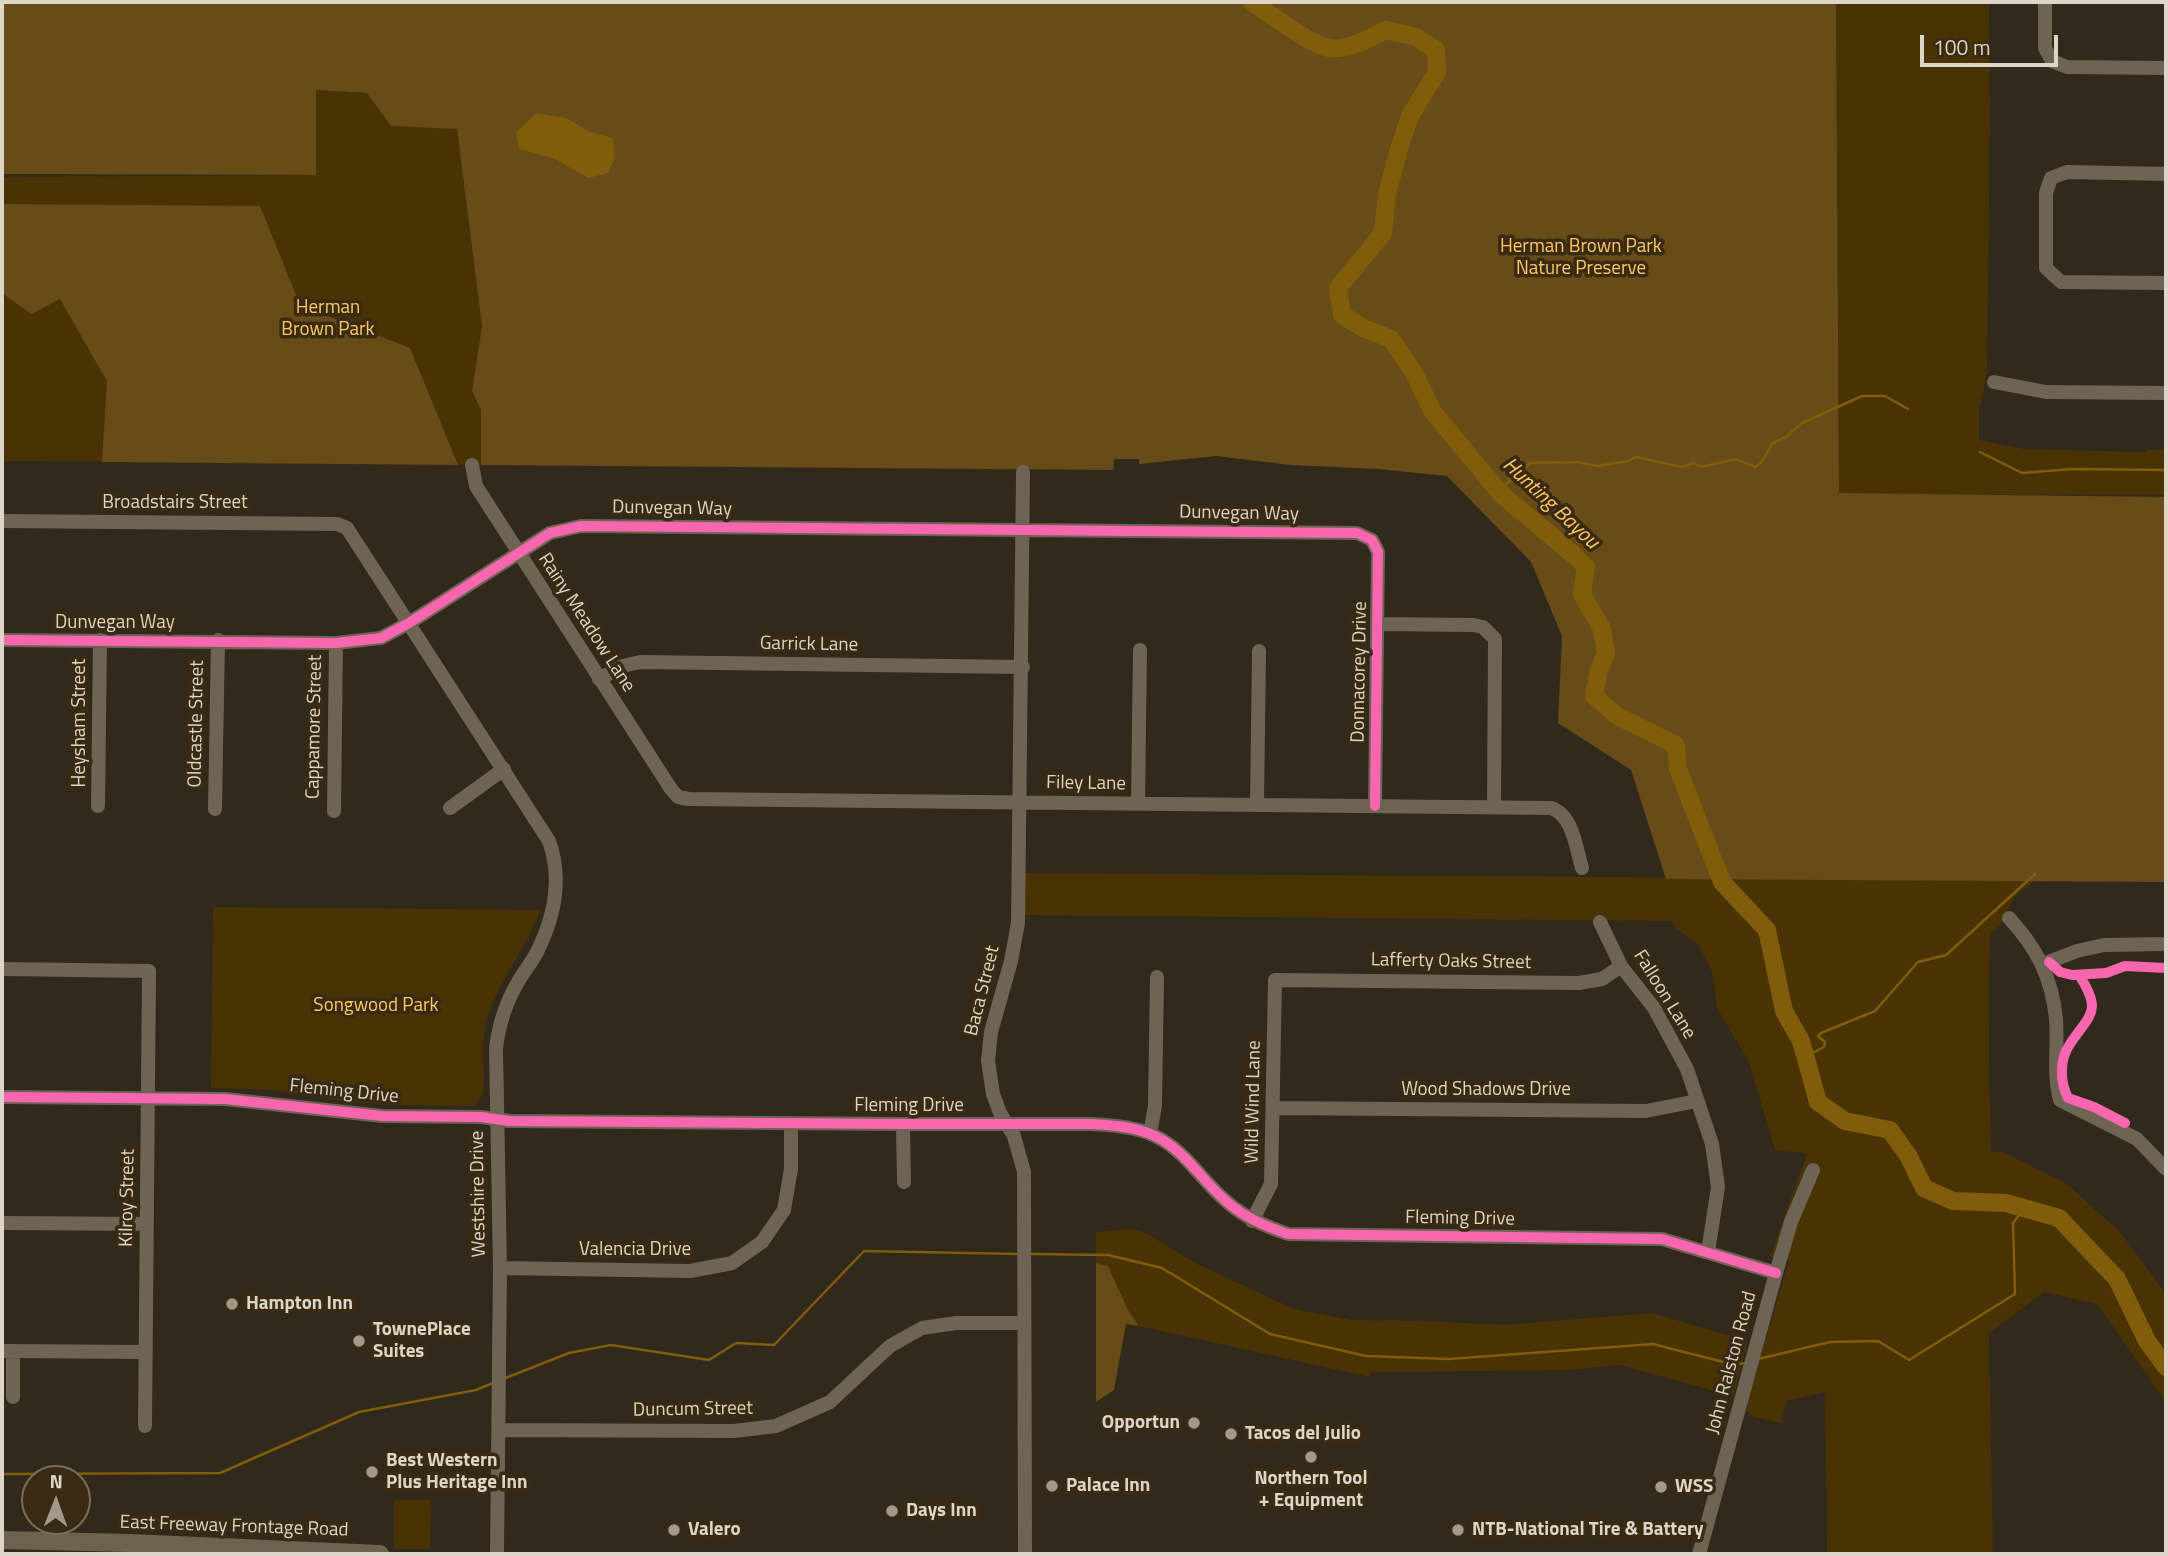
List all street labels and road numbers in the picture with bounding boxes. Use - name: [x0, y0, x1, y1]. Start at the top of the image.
- street label: Broadstairs Street: [102, 492, 248, 514]
- street label: Dunvegan Way: [612, 497, 732, 521]
- street label: Dunvegan Way: [1179, 502, 1299, 526]
- street label: Rainy Meadow Lane: [533, 549, 639, 697]
- street label: Donnacorey Drive: [1347, 601, 1373, 743]
- street label: Dunvegan Way: [55, 612, 175, 634]
- street label: Garrick Lane: [760, 633, 858, 657]
- street label: Cappamore Street: [302, 655, 328, 799]
- street label: Heysham Street: [69, 659, 91, 787]
- street label: Oldcastle Street: [184, 660, 210, 788]
- street label: Filey Lane: [1046, 772, 1126, 796]
- street label: Baca Street: [961, 944, 1005, 1038]
- street label: Falloon Lane: [1628, 946, 1700, 1044]
- street label: Lafferty Oaks Street: [1371, 949, 1531, 975]
- street label: Wild Wind Lane: [1242, 1040, 1266, 1164]
- street label: Fleming Drive: [288, 1075, 400, 1109]
- street label: Wood Shadows Drive: [1401, 1079, 1571, 1101]
- street label: Fleming Drive: [854, 1095, 964, 1117]
- street label: Westshire Drive: [466, 1131, 492, 1257]
- street label: Kilroy Street: [116, 1149, 140, 1247]
- street label: Fleming Drive: [1405, 1207, 1515, 1231]
- street label: Valencia Drive: [579, 1239, 691, 1261]
- street label: John Ralston Road: [1702, 1289, 1762, 1437]
- street label: Duncum Street: [633, 1398, 753, 1422]
- street label: East Freeway Frontage Road: [119, 1512, 349, 1542]

